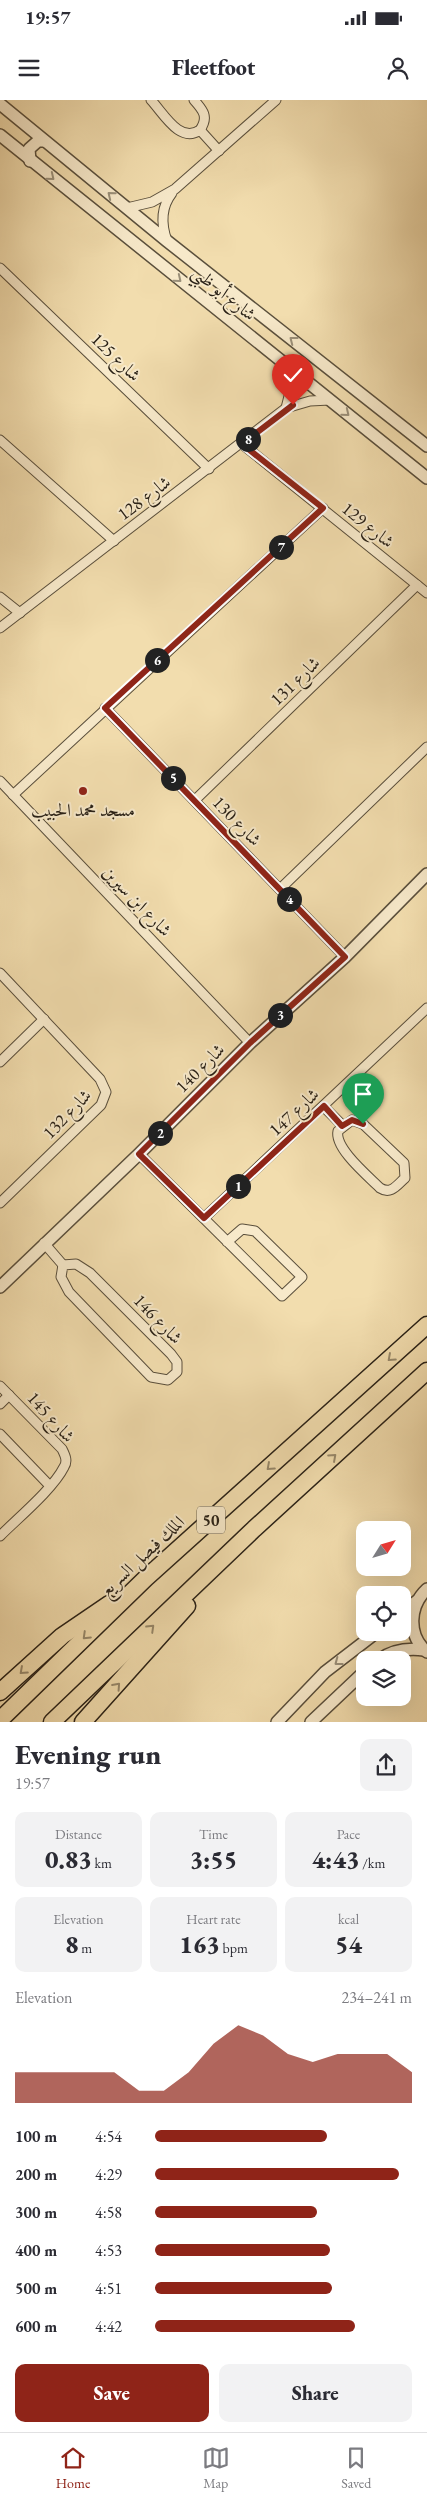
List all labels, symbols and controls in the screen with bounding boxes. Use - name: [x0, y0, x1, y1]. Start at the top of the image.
- text: 19:57: [25, 5, 71, 30]
- text: Fleetfoot: [172, 53, 255, 82]
- icon: menu: [15, 54, 43, 82]
- icon: person: [384, 54, 412, 82]
- one-way arrow: [45, 172, 54, 180]
- one-way arrow: [108, 192, 117, 200]
- street label: شارع أبو ظبي: [184, 259, 262, 330]
- one-way arrow: [172, 273, 181, 281]
- street label: شارع 125: [84, 327, 146, 389]
- one-way arrow: [290, 337, 299, 345]
- pin: [272, 354, 314, 405]
- icon: check: [279, 361, 307, 389]
- one-way arrow: [340, 407, 349, 416]
- pin: 8: [236, 426, 260, 452]
- text: 8: [245, 430, 252, 448]
- street label: شارع 128: [113, 470, 177, 528]
- street label: شارع 129: [335, 497, 399, 556]
- pin: 7: [268, 534, 294, 560]
- text: 7: [278, 538, 285, 556]
- pin: 6: [144, 648, 170, 672]
- text: 6: [154, 651, 161, 669]
- street label: شارع 131: [265, 651, 327, 713]
- pin: 5: [160, 766, 186, 790]
- text: 5: [170, 769, 177, 787]
- marker: مسجد محمد الحبيب: [77, 785, 89, 797]
- street label: شارع 130: [205, 791, 267, 853]
- place label: مسجد محمد الحبيب: [31, 798, 135, 822]
- street label: شارع ابن سيرين: [95, 860, 177, 944]
- pin: 4: [276, 886, 302, 912]
- text: 4: [286, 890, 293, 908]
- pin: 3: [268, 1002, 292, 1028]
- text: 3: [277, 1006, 284, 1024]
- street label: شارع 140: [170, 1038, 232, 1100]
- pin: [342, 1073, 384, 1124]
- icon: arrive: [349, 1080, 377, 1108]
- street label: شارع 147: [264, 1082, 326, 1144]
- street label: شارع 132: [37, 1084, 99, 1146]
- pin: 2: [148, 1120, 172, 1146]
- text: 2: [157, 1124, 164, 1142]
- pin: 1: [226, 1174, 250, 1198]
- text: 1: [235, 1177, 242, 1195]
- street label: شارع 146: [126, 1289, 188, 1351]
- one-way arrow: [387, 1352, 396, 1361]
- street label: شارع 145: [20, 1386, 80, 1450]
- one-way arrow: [327, 1454, 336, 1463]
- one-way arrow: [266, 1461, 275, 1470]
- road number: 50: [197, 1506, 225, 1534]
- street label: الملك فيصل السريع: [94, 1510, 193, 1605]
- north arrow: [356, 1521, 411, 1576]
- map controls: [356, 1521, 411, 1706]
- button: locate: [356, 1586, 411, 1641]
- one-way arrow: [145, 1625, 154, 1634]
- one-way arrow: [83, 1630, 92, 1639]
- button: layers: [356, 1651, 411, 1706]
- one-way arrow: [334, 1656, 344, 1665]
- one-way arrow: [20, 1665, 29, 1674]
- one-way arrow: [111, 1683, 120, 1692]
- text: Evening run: [15, 1736, 161, 1772]
- button: share: [360, 1739, 412, 1791]
- text: 19:57: [15, 1773, 50, 1794]
- text: Distance: [55, 1825, 102, 1843]
- text: Time: [199, 1825, 228, 1843]
- text: Pace: [337, 1825, 360, 1843]
- text: 0.83: [45, 1843, 92, 1875]
- text: 3:55: [190, 1843, 237, 1875]
- text: 4:43: [312, 1843, 359, 1875]
- text: km: [92, 1854, 112, 1872]
- text: /km: [359, 1854, 385, 1872]
- text: Elevation: [53, 1910, 104, 1928]
- text: Heart rate: [186, 1910, 241, 1928]
- text: kcal: [338, 1910, 359, 1928]
- text: 8: [65, 1928, 78, 1960]
- text: 163: [179, 1928, 220, 1960]
- text: 54: [335, 1928, 362, 1960]
- text: m: [78, 1939, 92, 1957]
- text: bpm: [220, 1939, 248, 1957]
- text: Elevation: [15, 1987, 73, 2008]
- text: 234–241 m: [341, 1987, 412, 2008]
- text: 100 m: [15, 2126, 57, 2147]
- text: 4:54: [95, 2126, 122, 2147]
- text: 200 m: [15, 2164, 57, 2185]
- text: 4:29: [95, 2164, 122, 2185]
- text: 300 m: [15, 2202, 57, 2223]
- text: 4:58: [95, 2202, 122, 2223]
- text: 400 m: [15, 2240, 57, 2261]
- text: 4:53: [95, 2240, 122, 2261]
- text: 500 m: [15, 2278, 57, 2299]
- text: 4:51: [95, 2278, 122, 2299]
- text: 600 m: [15, 2316, 57, 2337]
- text: 4:42: [95, 2316, 122, 2337]
- button: Save: [15, 2364, 209, 2422]
- button: Share: [219, 2364, 412, 2422]
- tab: Home: [56, 2444, 90, 2492]
- tab: Map: [202, 2444, 230, 2492]
- tab: Saved: [341, 2444, 371, 2492]

